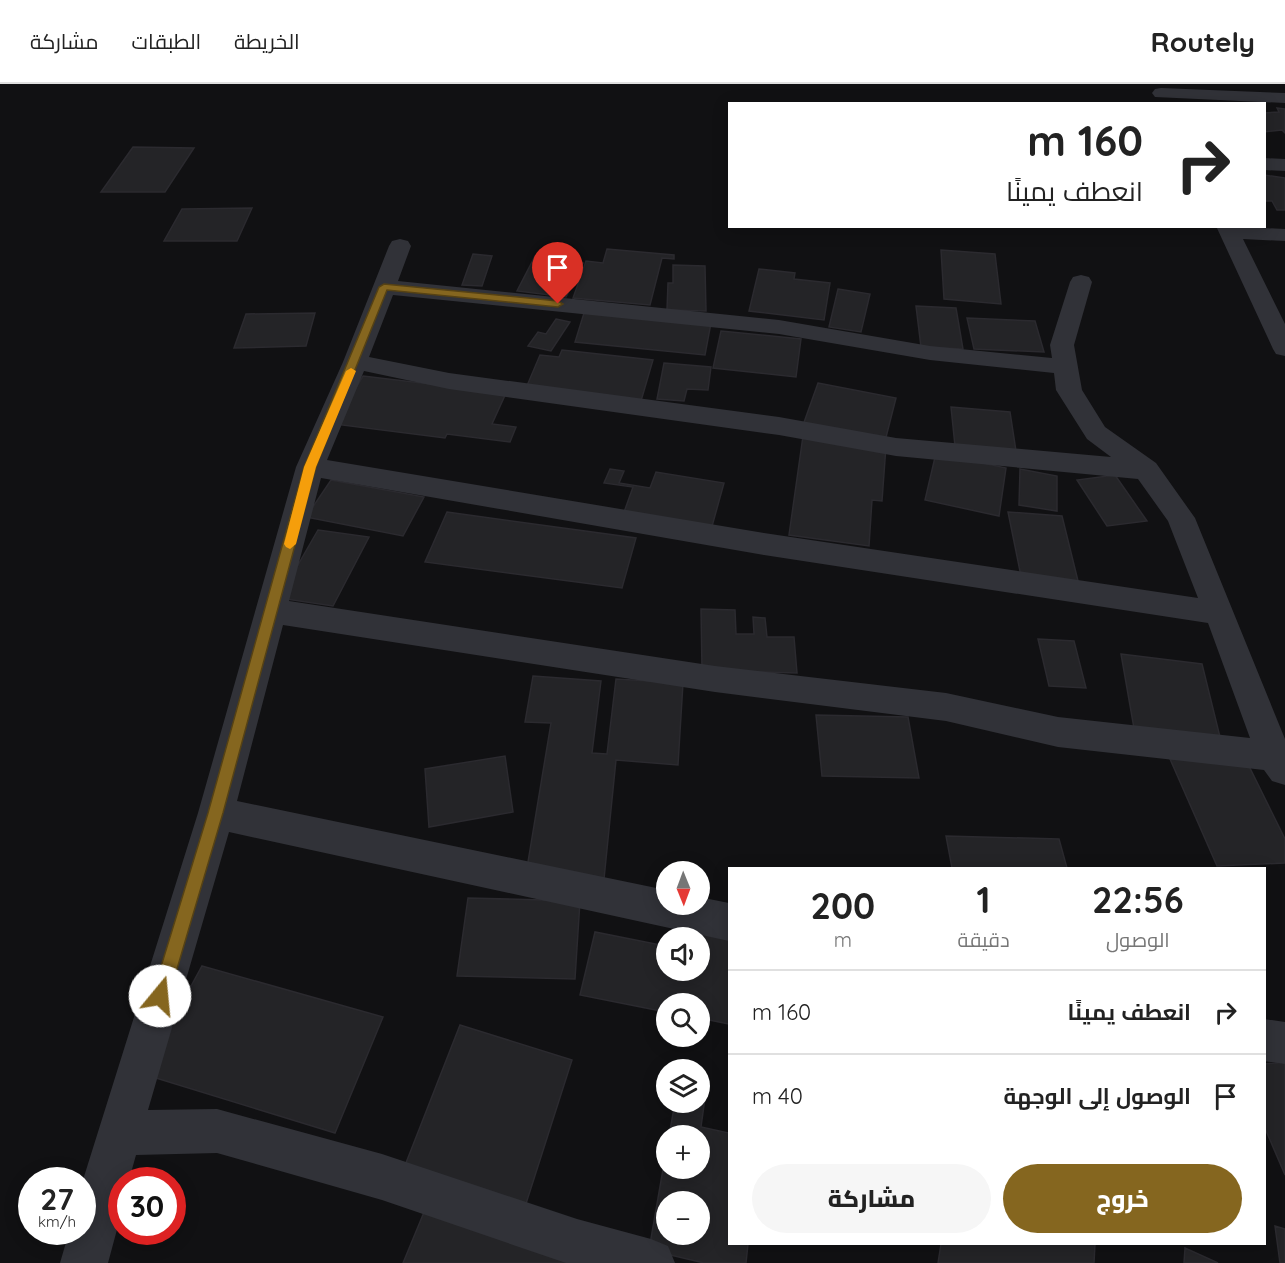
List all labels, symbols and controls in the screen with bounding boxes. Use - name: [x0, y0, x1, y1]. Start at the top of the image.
- text: Routely: [1151, 24, 1255, 59]
- text: مشاركة: [30, 28, 99, 54]
- text: الطبقات: [132, 28, 201, 54]
- text: الخريطة: [234, 28, 300, 54]
- text: 160 m: [1027, 114, 1143, 167]
- icon: right: [1164, 126, 1242, 204]
- text: انعطف يمينًا: [1006, 174, 1143, 208]
- pin: [532, 242, 583, 304]
- icon: arrive: [541, 251, 574, 284]
- north arrow: [656, 861, 710, 915]
- map controls: [656, 861, 710, 1245]
- text: 1: [977, 877, 991, 922]
- text: 22:56: [1092, 877, 1184, 922]
- text: 200: [810, 883, 875, 928]
- button: sound: [656, 927, 710, 981]
- text: m: [834, 927, 852, 952]
- text: دقيقة: [958, 927, 1010, 952]
- text: الوصول: [1106, 927, 1170, 952]
- position arrow: [128, 964, 192, 1028]
- button: search: [656, 993, 710, 1047]
- icon: right: [1209, 996, 1242, 1029]
- text: 160 m: [752, 998, 811, 1026]
- text: انعطف يمينًا: [1068, 998, 1191, 1026]
- button: layers: [656, 1059, 710, 1113]
- icon: arrive: [1209, 1080, 1242, 1113]
- text: 40 m: [752, 1082, 803, 1110]
- text: الوصول إلى الوجهة: [1003, 1082, 1191, 1110]
- button: +: [656, 1125, 710, 1179]
- button: مشاركة: [752, 1164, 991, 1233]
- button: خروج: [1003, 1164, 1242, 1233]
- speed limit sign: 30: [108, 1167, 186, 1245]
- text: 27: [40, 1180, 74, 1218]
- button: −: [656, 1191, 710, 1245]
- text: km/h: [38, 1212, 76, 1231]

